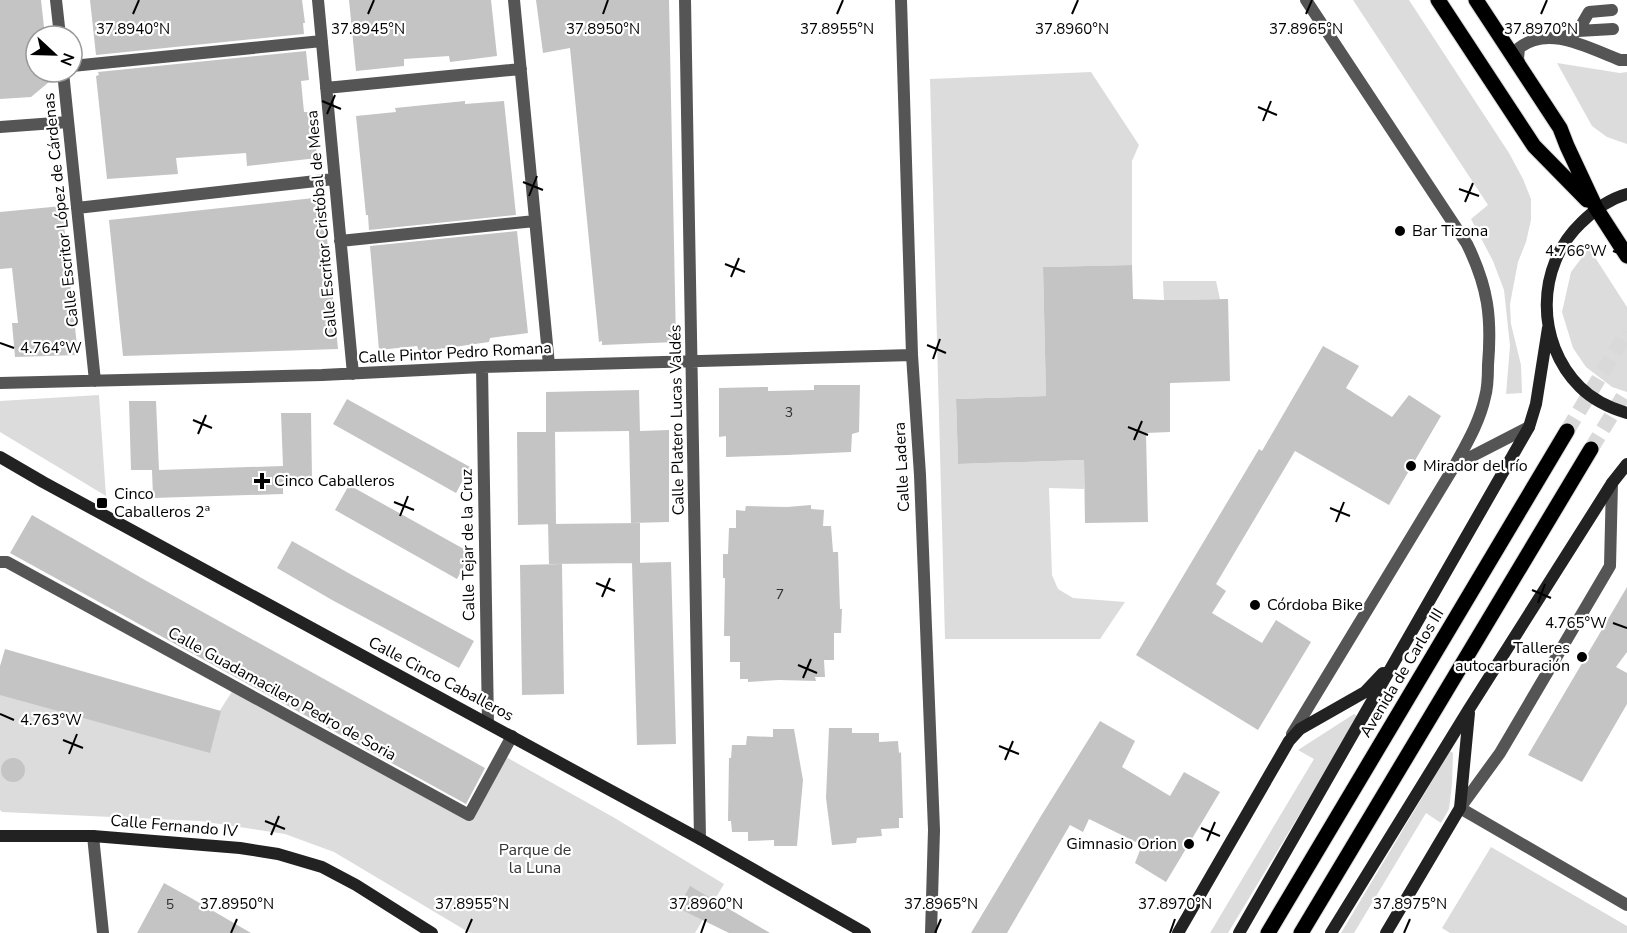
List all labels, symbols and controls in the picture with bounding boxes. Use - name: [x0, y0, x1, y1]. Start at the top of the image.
- text: 37.8940°N: [96, 19, 170, 39]
- text: 37.8945°N: [331, 19, 405, 39]
- text: 37.8950°N: [566, 19, 640, 39]
- text: 37.8955°N: [800, 19, 874, 39]
- text: 37.8960°N: [1035, 19, 1109, 39]
- text: 37.8965°N: [1269, 19, 1343, 39]
- text: 37.8970°N: [1504, 19, 1578, 39]
- north arrow: [24, 24, 84, 84]
- text: N: [55, 50, 79, 69]
- street label: Calle Escritor López de Cárdenas: [38, 92, 84, 328]
- street label: Calle Escritor Cristóbal de Mesa: [301, 109, 343, 339]
- place label: Bar Tizona: [1412, 220, 1488, 242]
- marker: Bar Tizona: [1393, 224, 1407, 238]
- text: 4.766°W: [1545, 241, 1607, 261]
- street label: Calle Platero Lucas Valdés: [664, 324, 690, 516]
- street label: Calle Pintor Pedro Romana: [358, 337, 552, 369]
- text: 4.764°W: [20, 338, 82, 358]
- house number: 3: [785, 403, 793, 422]
- street label: Calle Ladera: [889, 421, 915, 513]
- place label: Mirador del río: [1423, 455, 1528, 477]
- marker: Mirador del río: [1404, 459, 1418, 473]
- street label: Calle Tejar de la Cruz: [456, 469, 480, 621]
- place label: Cinco Caballeros: [274, 470, 395, 492]
- marker: Cinco Caballeros: [255, 474, 269, 488]
- place label: Cinco Caballeros 2ª: [114, 483, 210, 523]
- marker: Cinco Caballeros 2ª: [95, 496, 109, 510]
- house number: 7: [776, 585, 784, 604]
- place label: Córdoba Bike: [1267, 594, 1363, 616]
- marker: Córdoba Bike: [1248, 598, 1262, 612]
- street label: Avenida de Carlos III: [1355, 604, 1449, 742]
- text: 4.765°W: [1545, 613, 1607, 633]
- street label: Calle Guadamacilero Pedro de Soria: [164, 622, 400, 766]
- street label: Calle Cinco Caballeros: [364, 631, 518, 727]
- place label: Talleres autocarburación: [1455, 637, 1570, 677]
- marker: Talleres autocarburación: [1575, 650, 1589, 664]
- text: 4.763°W: [20, 710, 82, 730]
- street label: Calle Fernando IV: [109, 809, 240, 843]
- place label: Gimnasio Orion: [1066, 833, 1177, 855]
- marker: Gimnasio Orion: [1182, 837, 1196, 851]
- park label: Parque de la Luna: [499, 839, 571, 879]
- text: 37.8950°N: [200, 894, 274, 914]
- text: 37.8955°N: [435, 894, 509, 914]
- text: 37.8960°N: [669, 894, 743, 914]
- text: 37.8965°N: [904, 894, 978, 914]
- text: 37.8970°N: [1138, 894, 1212, 914]
- text: 37.8975°N: [1373, 894, 1447, 914]
- house number: 5: [166, 895, 174, 914]

